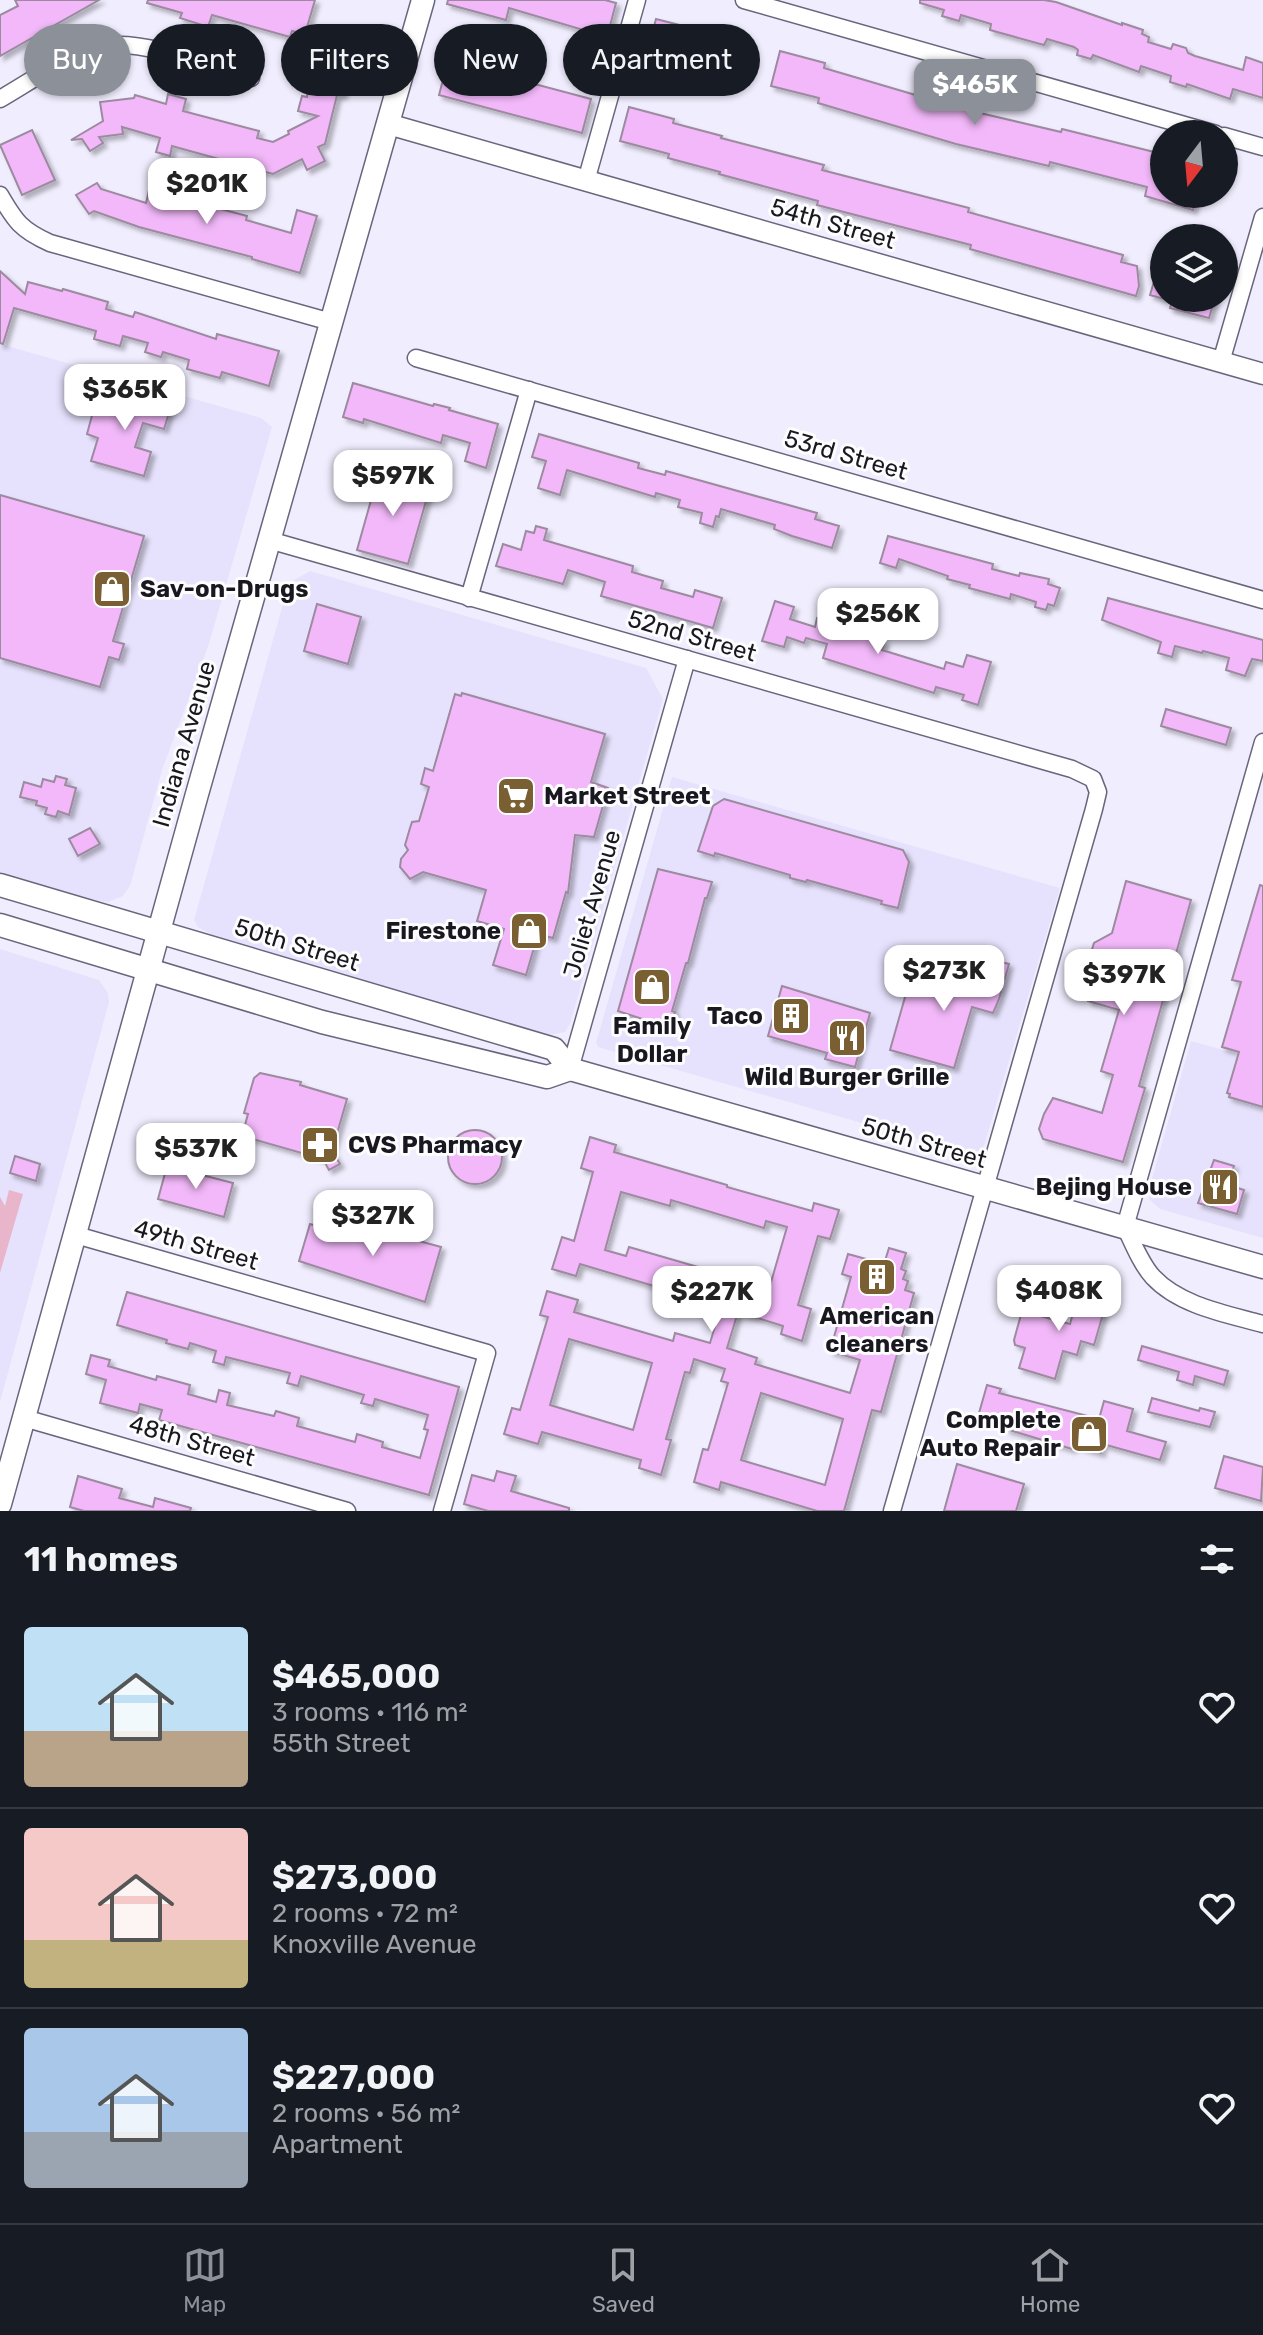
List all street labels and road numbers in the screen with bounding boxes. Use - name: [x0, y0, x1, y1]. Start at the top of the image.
- street label: 54th Street: [767, 193, 899, 255]
- street label: 53rd Street: [781, 424, 911, 486]
- street label: 52nd Street: [624, 604, 760, 668]
- street label: Indiana Avenue: [147, 658, 221, 830]
- street label: Joliet Avenue: [557, 827, 627, 981]
- street label: 50th Street: [231, 913, 363, 977]
- street label: 50th Street: [858, 1112, 990, 1174]
- street label: 49th Street: [131, 1214, 261, 1276]
- street label: 48th Street: [126, 1410, 258, 1472]

